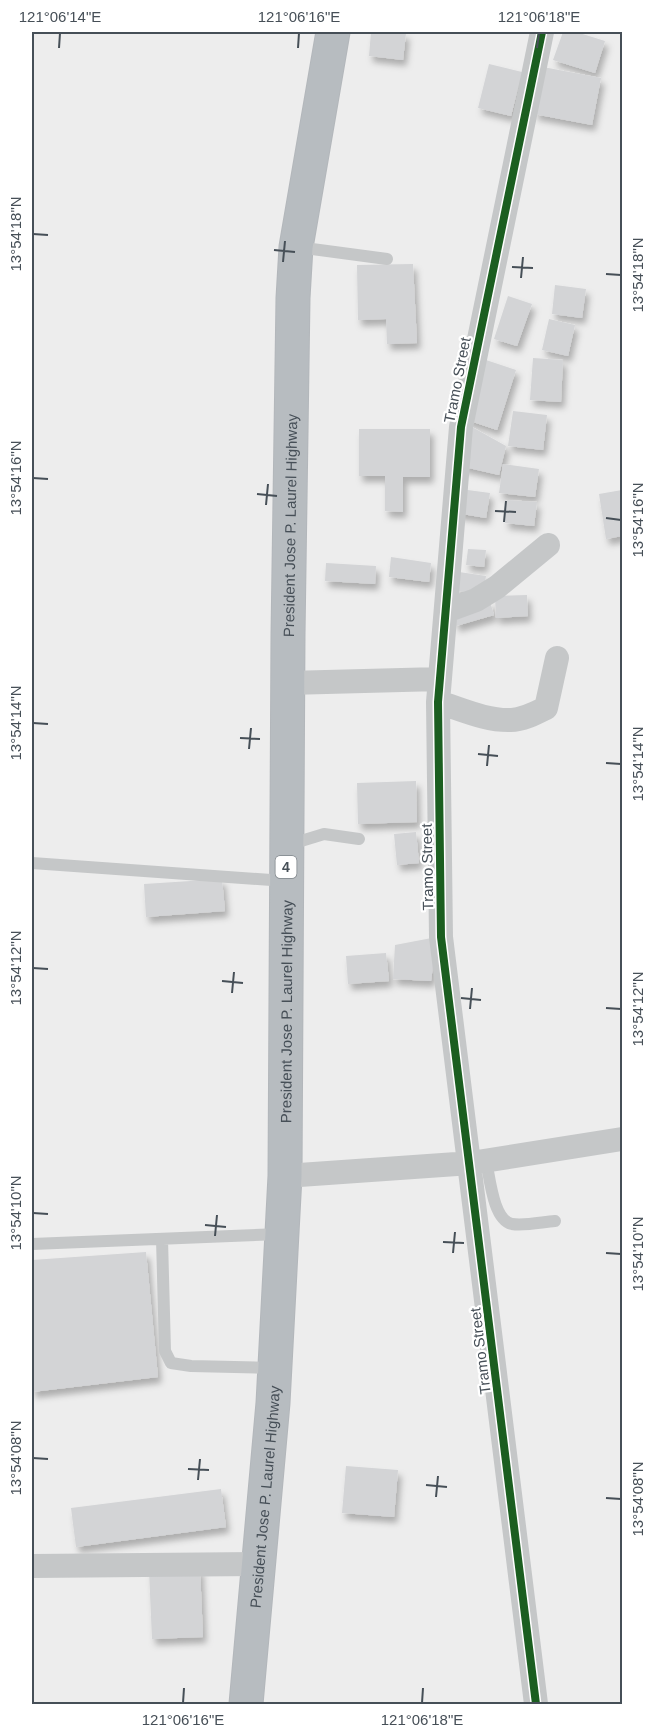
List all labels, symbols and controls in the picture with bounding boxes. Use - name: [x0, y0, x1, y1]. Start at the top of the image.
- text: 121°06'14"E: [19, 8, 101, 25]
- text: 121°06'16"E: [258, 8, 340, 25]
- text: 121°06'18"E: [498, 8, 580, 25]
- text: 13°54'18"N: [7, 196, 24, 272]
- text: 13°54'18"N: [629, 237, 646, 313]
- street label: Tramo Street: [440, 335, 474, 424]
- street label: President Jose P. Laurel Highway: [279, 413, 300, 637]
- text: 13°54'16"N: [7, 440, 24, 516]
- text: 13°54'16"N: [629, 482, 646, 558]
- text: 13°54'14"N: [7, 685, 24, 761]
- text: 13°54'14"N: [629, 726, 646, 802]
- street label: Tramo Street: [418, 823, 436, 911]
- road number: 4: [276, 856, 296, 878]
- street label: President Jose P. Laurel Highway: [277, 899, 295, 1123]
- text: 13°54'12"N: [7, 930, 24, 1006]
- text: 13°54'12"N: [629, 971, 646, 1047]
- text: 13°54'10"N: [7, 1175, 24, 1251]
- text: 13°54'10"N: [629, 1216, 646, 1292]
- street label: Tramo Street: [466, 1306, 494, 1395]
- street label: President Jose P. Laurel Highway: [246, 1385, 282, 1609]
- text: 13°54'08"N: [7, 1420, 24, 1496]
- text: 13°54'08"N: [629, 1461, 646, 1537]
- text: 121°06'16"E: [142, 1711, 224, 1728]
- text: 121°06'18"E: [381, 1711, 463, 1728]

